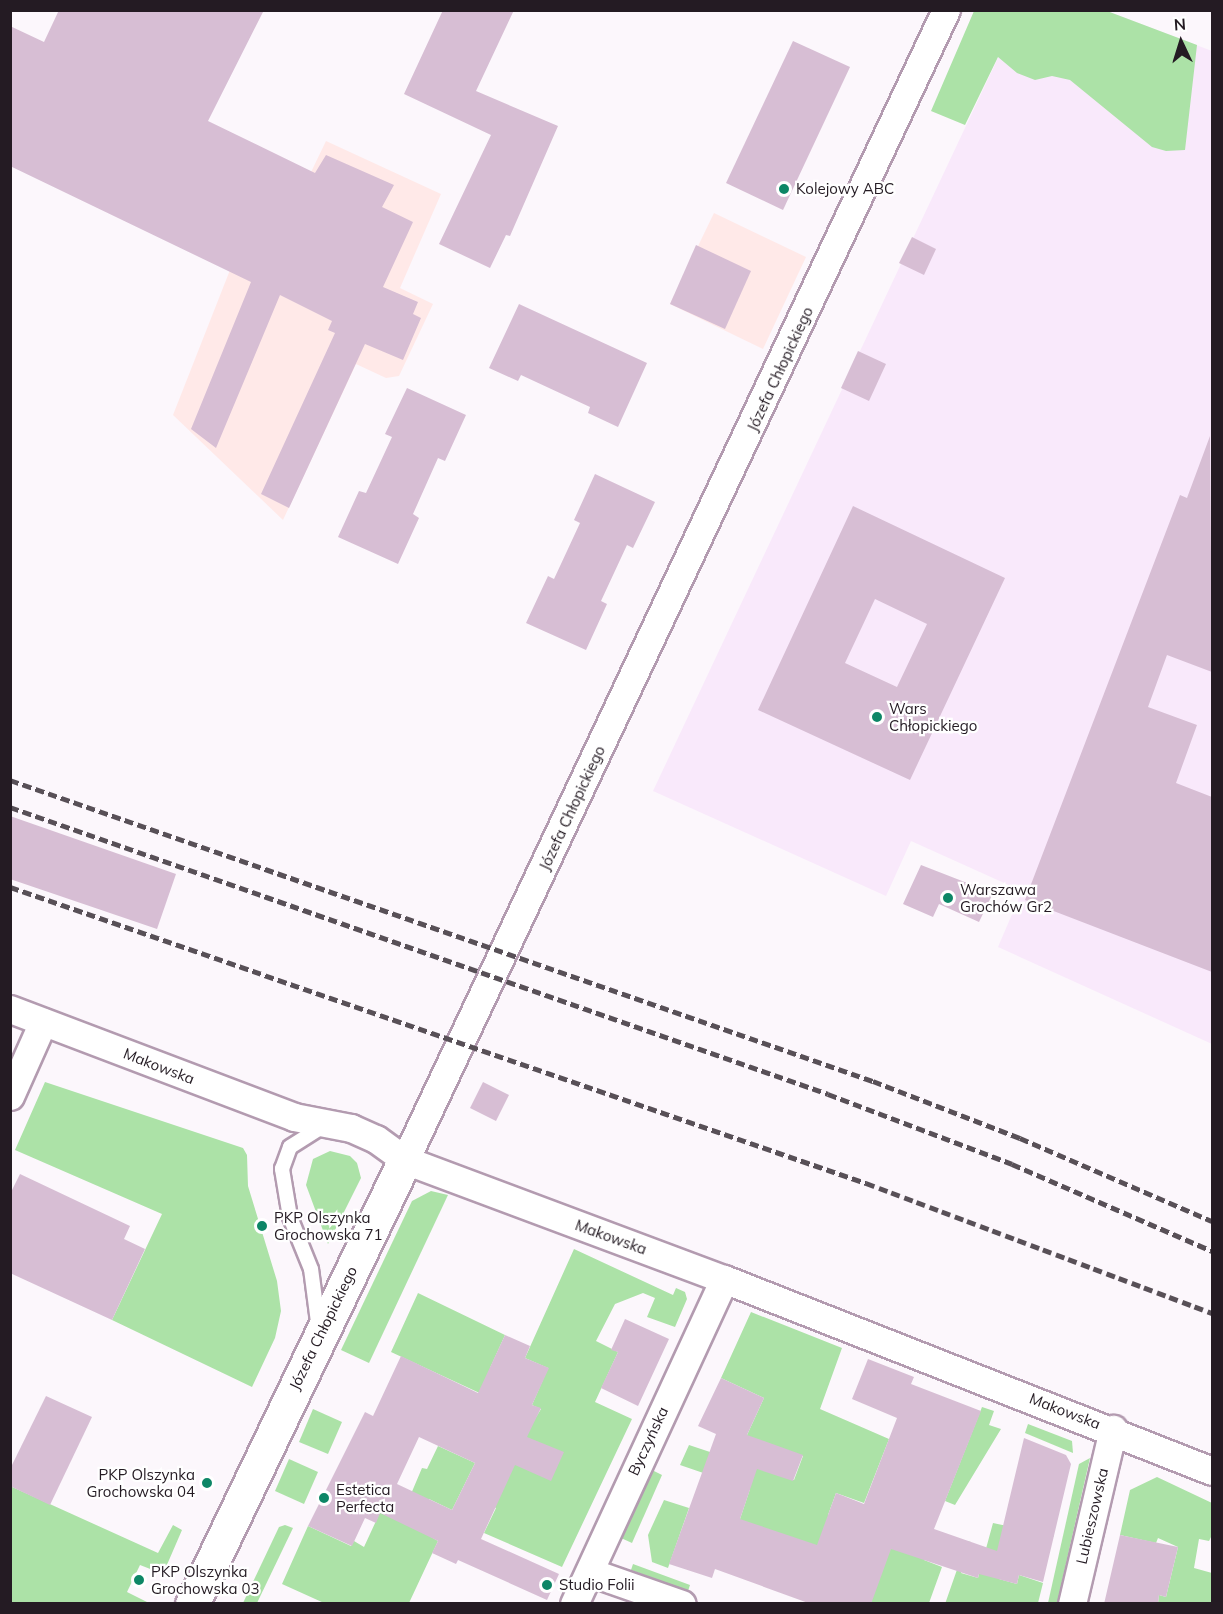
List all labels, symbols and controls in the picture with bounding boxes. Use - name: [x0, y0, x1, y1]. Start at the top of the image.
- north arrow: [1151, 12, 1211, 72]
- text: N: [1173, 14, 1186, 34]
- place label: Kolejowy ABC: [796, 180, 894, 198]
- marker: Kolejowy ABC: [777, 182, 791, 196]
- street label: Józefa Chłopickiego: [743, 304, 817, 434]
- place label: Wars Chłopickiego: [889, 699, 977, 734]
- marker: Wars Chłopickiego: [870, 710, 884, 724]
- street label: Józefa Chłopickiego: [535, 743, 609, 873]
- place label: Warszawa Grochów Gr2: [960, 880, 1052, 915]
- marker: Warszawa Grochów Gr2: [941, 891, 955, 905]
- street label: Makowska: [121, 1044, 197, 1088]
- place label: PKP Olszynka Grochowska 71: [274, 1208, 382, 1243]
- street label: Makowska: [573, 1216, 649, 1258]
- marker: PKP Olszynka Grochowska 71: [255, 1219, 269, 1233]
- street label: Józefa Chłopickiego: [285, 1263, 361, 1393]
- street label: Makowska: [1027, 1389, 1103, 1433]
- street label: Byczyńska: [624, 1404, 672, 1478]
- place label: PKP Olszynka Grochowska 04: [87, 1465, 195, 1500]
- street label: Lubieszowska: [1072, 1466, 1112, 1566]
- marker: PKP Olszynka Grochowska 04: [200, 1476, 214, 1490]
- place label: Estetica Perfecta: [336, 1480, 394, 1515]
- marker: Estetica Perfecta: [317, 1491, 331, 1505]
- place label: PKP Olszynka Grochowska 03: [151, 1562, 259, 1597]
- marker: PKP Olszynka Grochowska 03: [132, 1573, 146, 1587]
- place label: Studio Folii: [559, 1576, 635, 1594]
- marker: Studio Folii: [540, 1578, 554, 1592]

